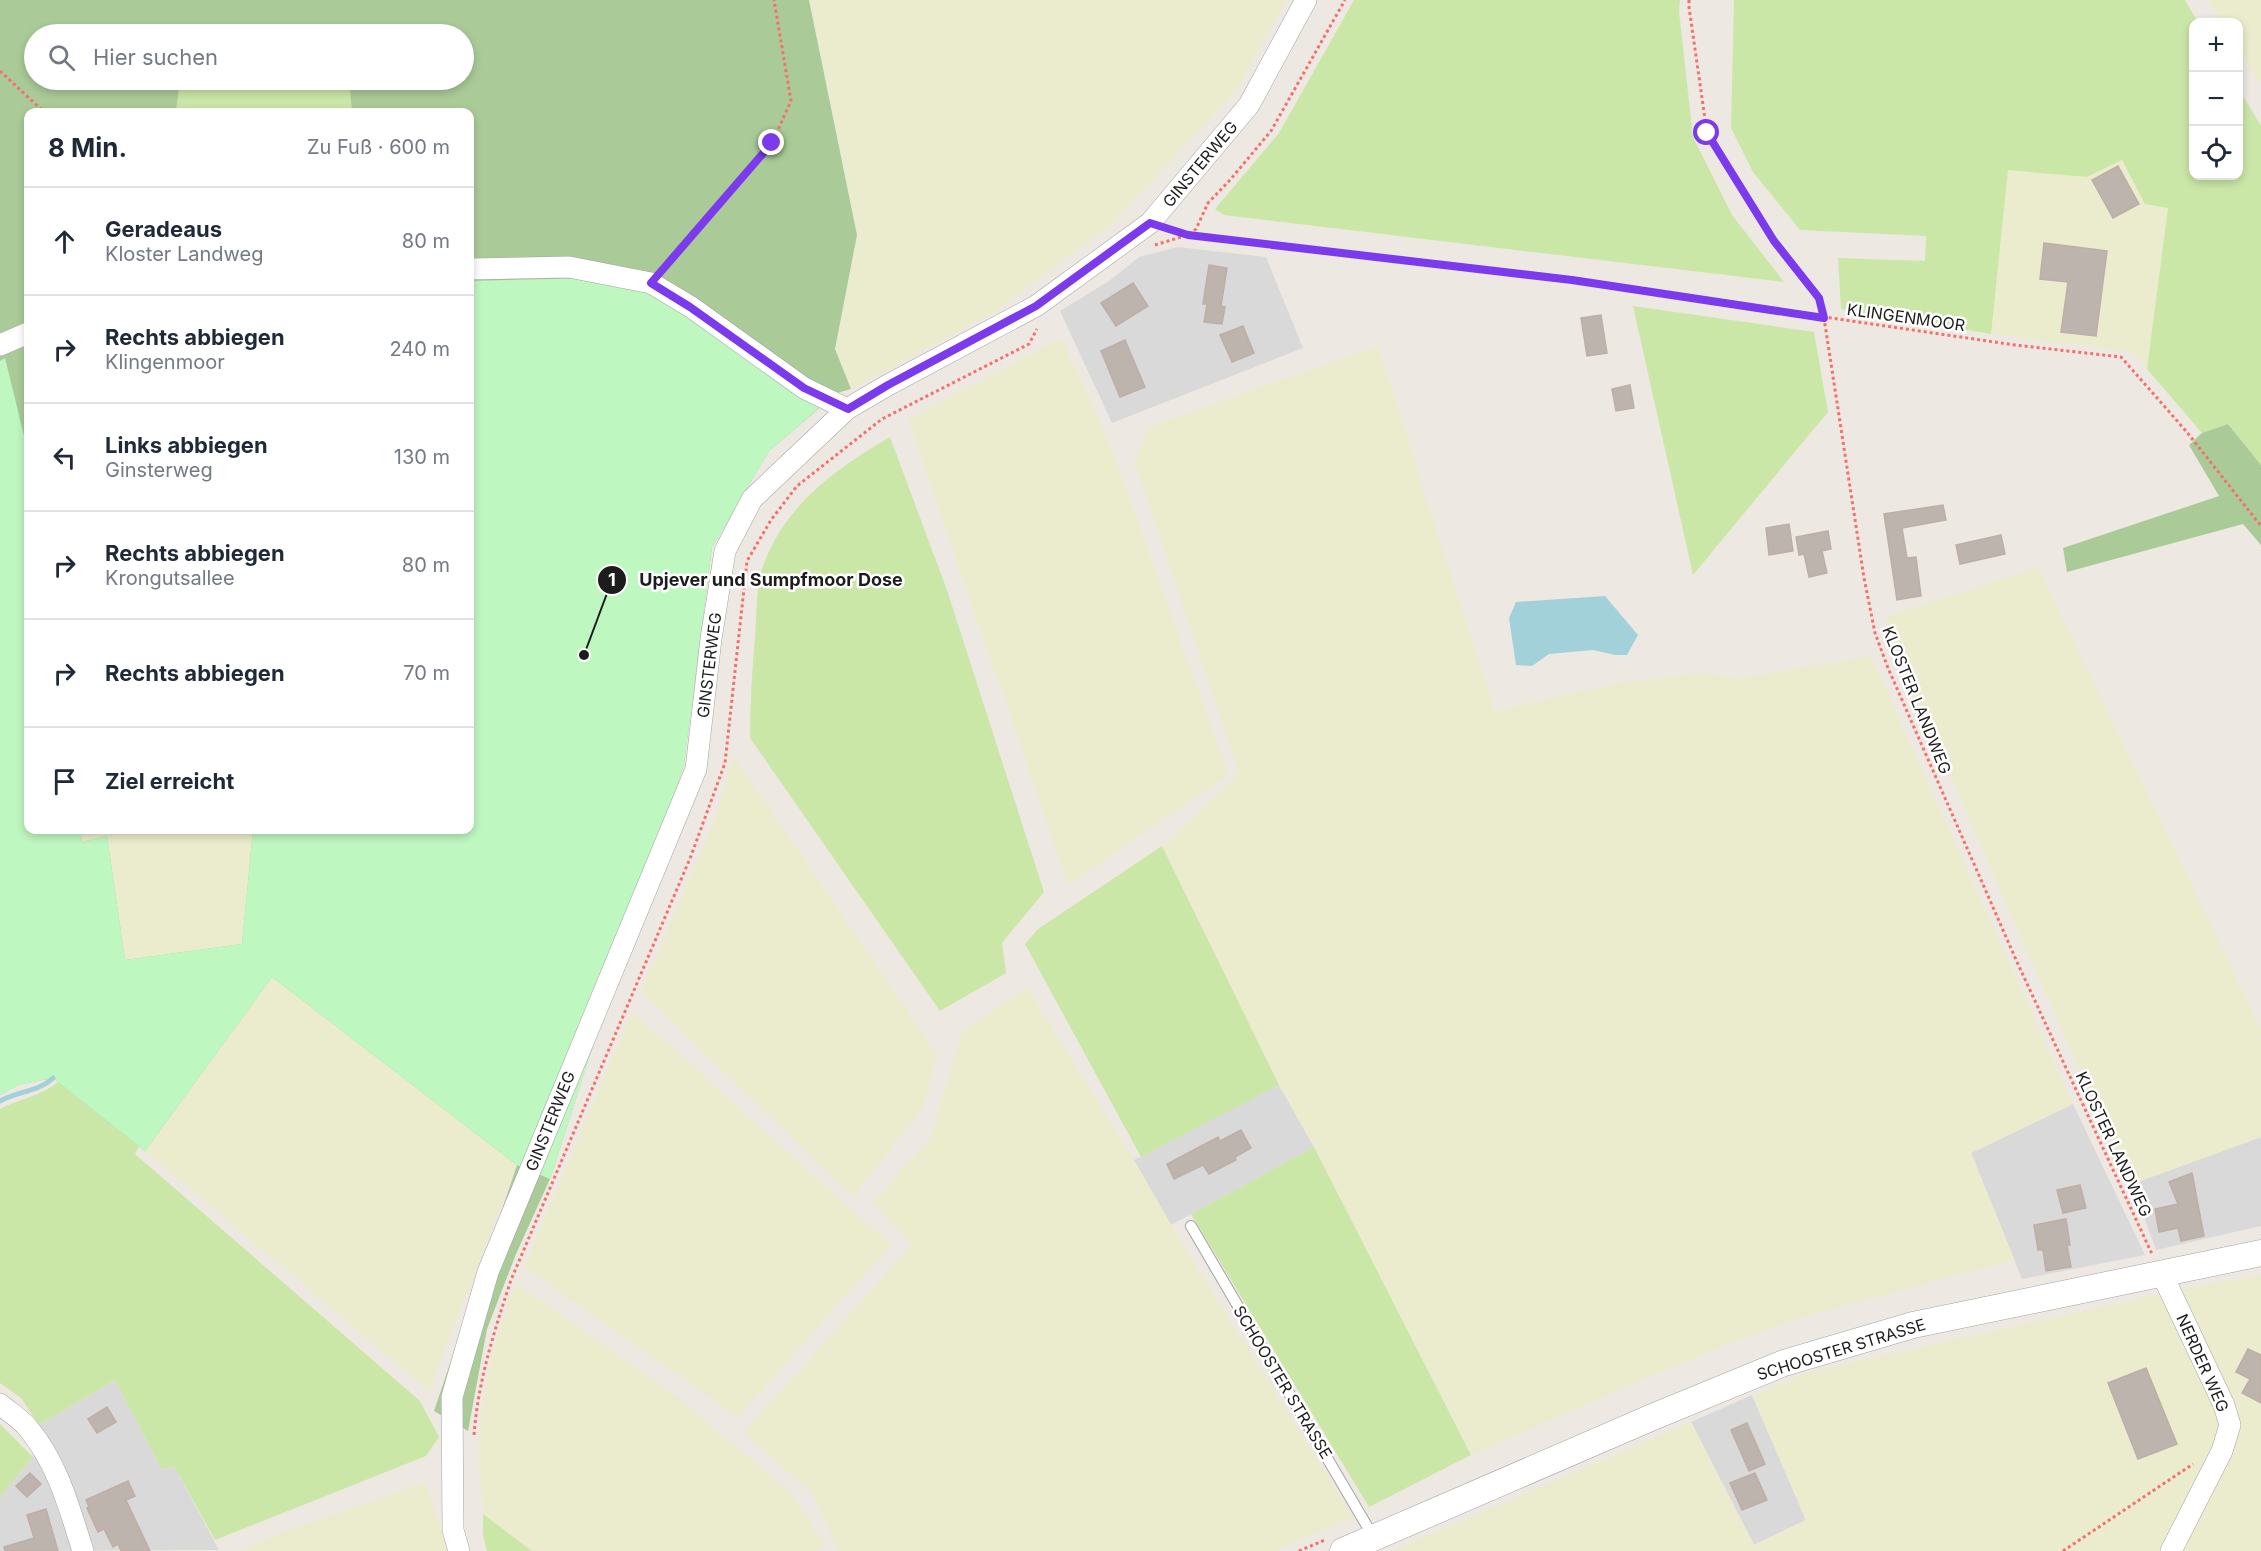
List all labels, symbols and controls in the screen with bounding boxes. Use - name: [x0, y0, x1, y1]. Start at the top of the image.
- map controls: [2189, 18, 2243, 180]
- button: +: [2189, 18, 2243, 72]
- search box: [24, 24, 474, 90]
- icon: search: [45, 41, 78, 74]
- text: Hier suchen: [93, 44, 218, 70]
- button: −: [2189, 72, 2243, 126]
- street label: GINSTERWEG: [1158, 117, 1242, 211]
- route start: [1693, 119, 1719, 145]
- button: locate: [2189, 126, 2243, 180]
- route end: [758, 129, 784, 155]
- text: 8 Min.: [48, 132, 127, 163]
- text: Zu Fuß · 600 m: [307, 135, 450, 159]
- text: Geradeaus: [105, 216, 222, 242]
- icon: ahead: [48, 225, 81, 258]
- text: 80 m: [402, 229, 450, 253]
- text: Kloster Landweg: [105, 242, 264, 266]
- street label: KLINGENMOOR: [1846, 299, 1966, 335]
- text: Rechts abbiegen: [105, 324, 285, 350]
- icon: right: [48, 333, 81, 366]
- text: 240 m: [389, 337, 450, 361]
- text: Klingenmoor: [105, 350, 225, 374]
- text: Links abbiegen: [105, 432, 268, 458]
- icon: left: [48, 441, 81, 474]
- text: 130 m: [394, 445, 450, 469]
- text: Ginsterweg: [105, 458, 213, 482]
- text: Rechts abbiegen: [105, 540, 285, 566]
- icon: right: [48, 549, 81, 582]
- text: 80 m: [402, 553, 450, 577]
- callout: Upjever und Sumpfmoor Dose: [597, 562, 914, 598]
- text: Krongutsallee: [105, 566, 235, 590]
- text: 1: [608, 569, 616, 590]
- text: Upjever und Sumpfmoor Dose: [639, 569, 903, 590]
- street label: GINSTERWEG: [693, 611, 725, 719]
- street label: KLOSTER LANDWEG: [1878, 623, 1956, 777]
- icon: right: [48, 657, 81, 690]
- text: Rechts abbiegen: [105, 660, 285, 686]
- text: 70 m: [403, 661, 450, 685]
- icon: arrive: [48, 765, 81, 798]
- text: Ziel erreicht: [105, 768, 234, 794]
- street label: GINSTERWEG: [521, 1068, 579, 1174]
- street label: KLOSTER LANDWEG: [2072, 1068, 2156, 1220]
- street label: SCHOOSTER STRASSE: [1229, 1302, 1337, 1462]
- street label: NERDER WEG: [2172, 1311, 2234, 1415]
- street label: SCHOOSTER STRASSE: [1754, 1314, 1928, 1384]

